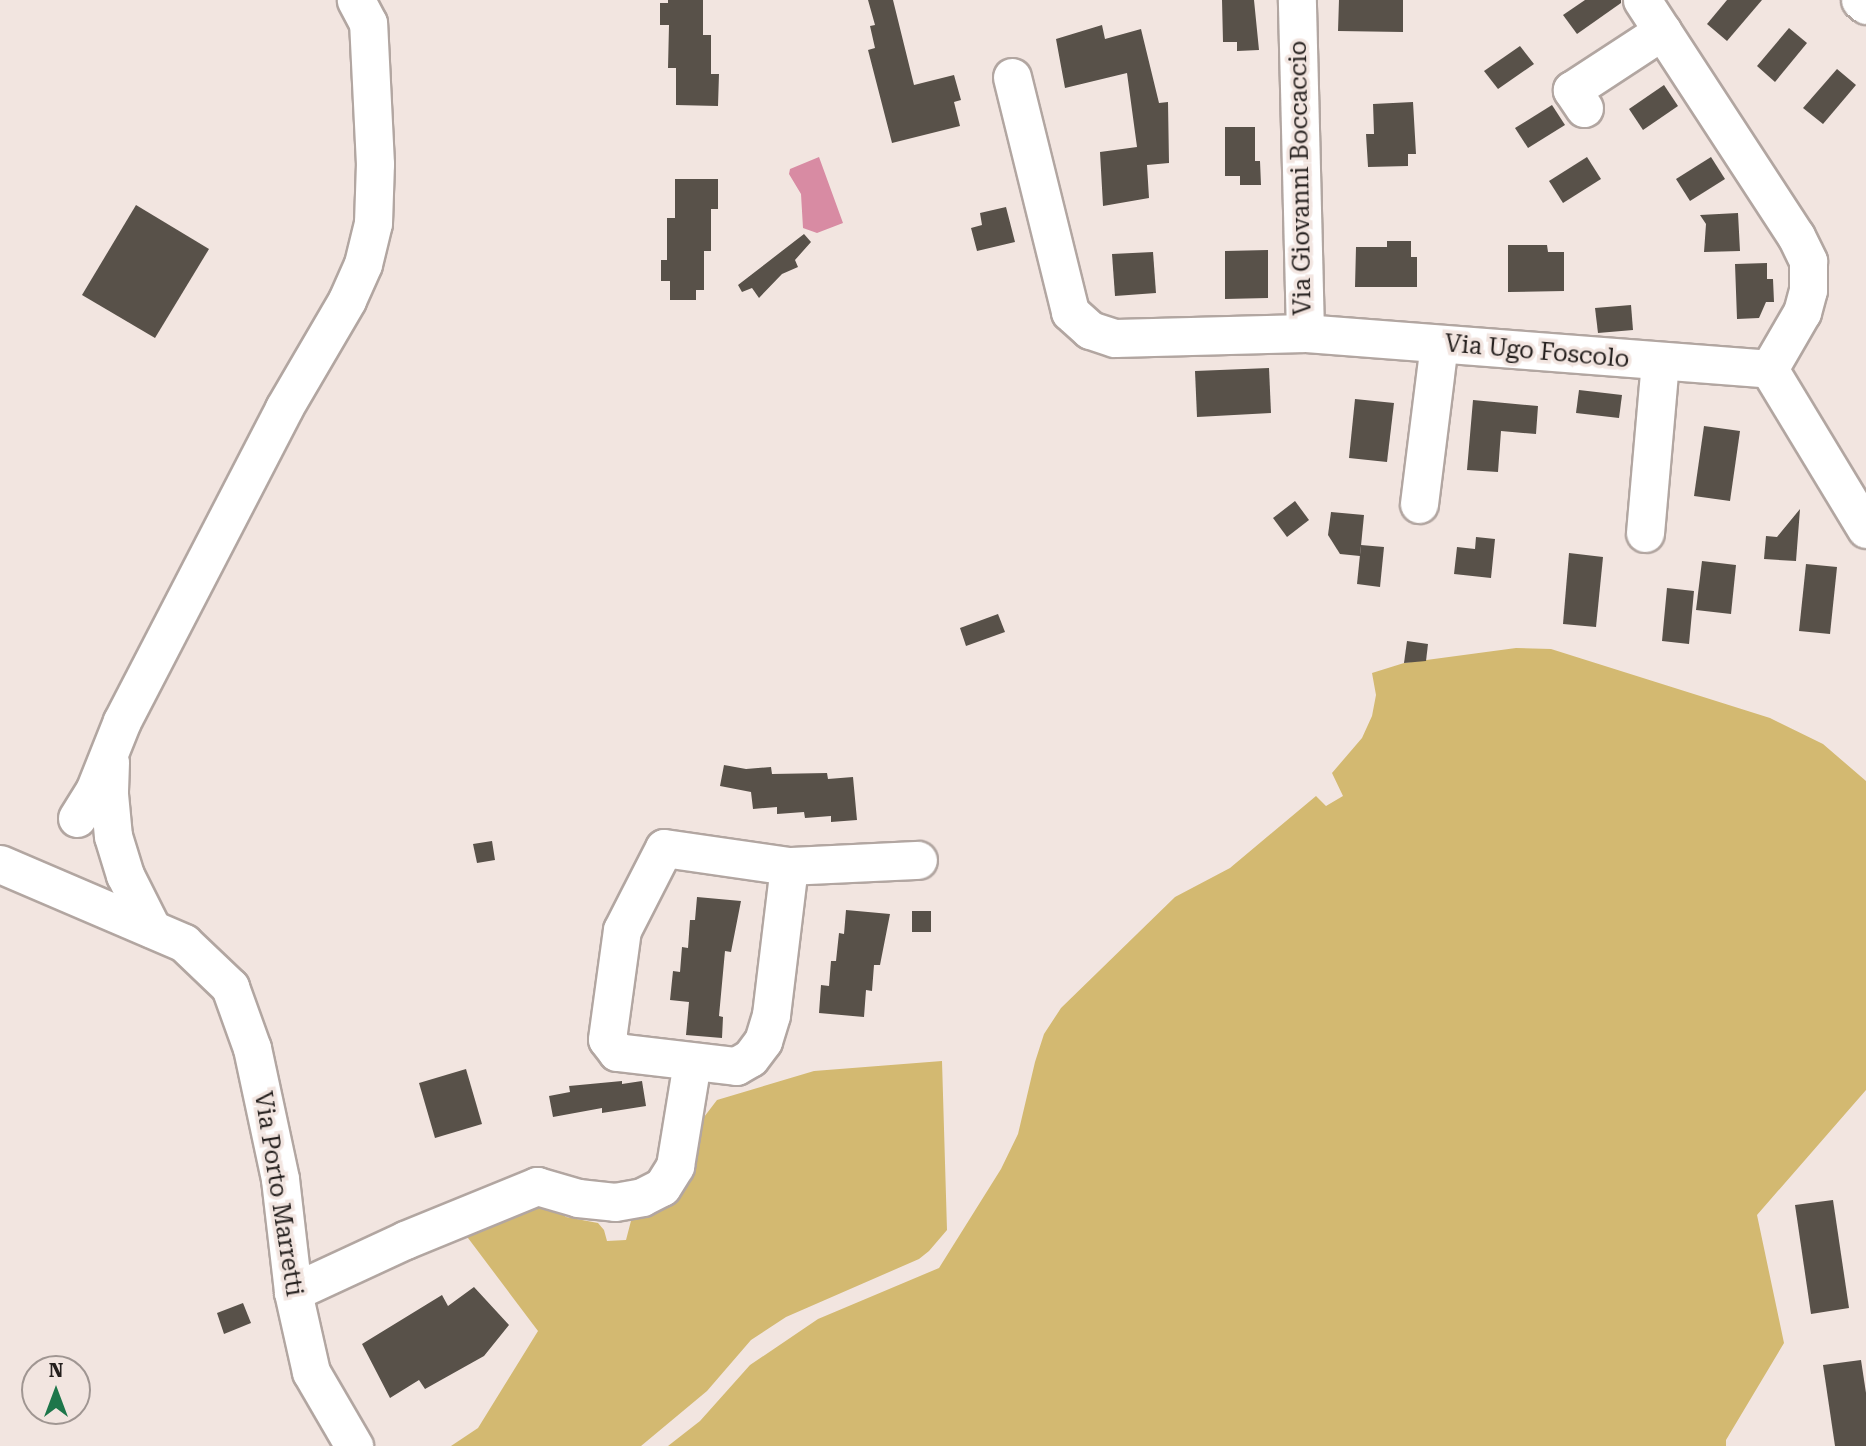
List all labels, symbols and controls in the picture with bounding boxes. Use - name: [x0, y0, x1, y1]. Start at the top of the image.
- street label: Via Giovanni Boccaccio: [1284, 40, 1318, 316]
- street label: Via Ugo Foscolo: [1444, 330, 1630, 374]
- street label: Via Porto Marretti: [248, 1090, 308, 1298]
- north arrow: [21, 1355, 91, 1425]
- text: N: [49, 1359, 63, 1382]

